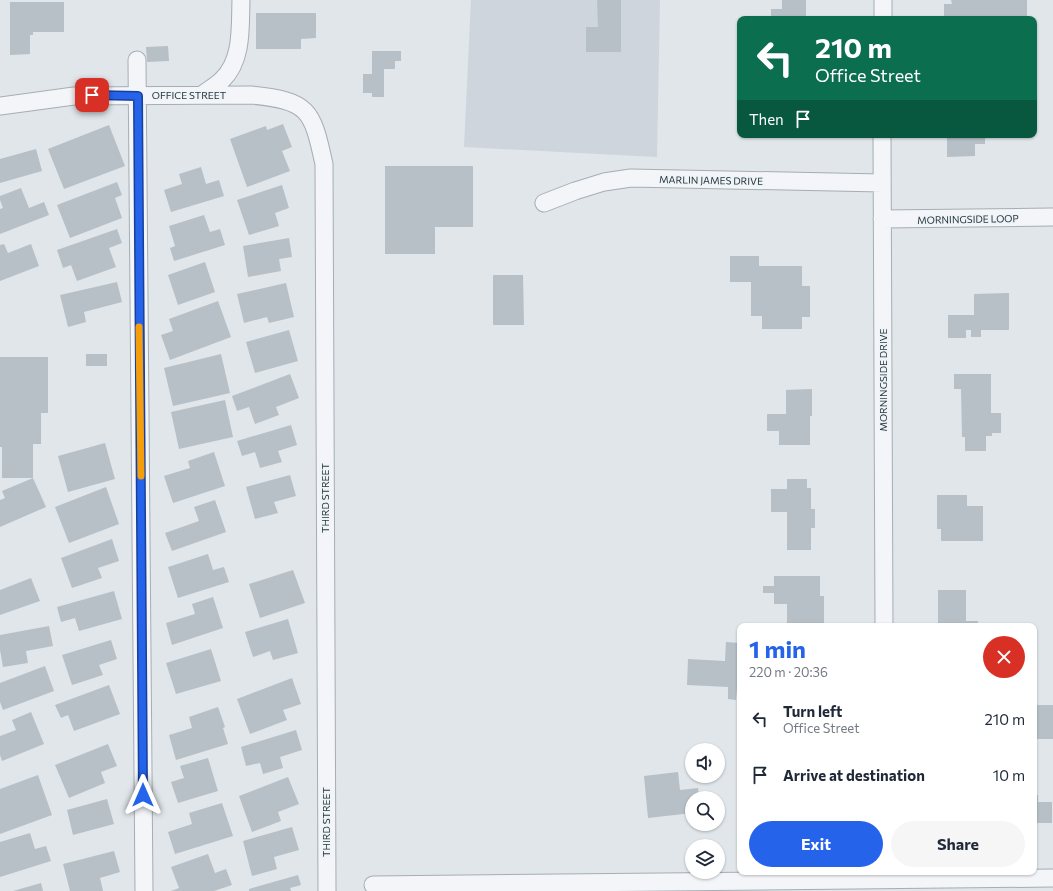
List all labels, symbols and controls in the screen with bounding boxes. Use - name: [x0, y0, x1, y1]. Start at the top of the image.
- text: 210 m: [815, 30, 892, 64]
- icon: left: [749, 32, 801, 84]
- text: Office Street: [815, 64, 921, 86]
- pin: [75, 78, 109, 112]
- icon: arrive: [81, 84, 103, 106]
- street label: OFFICE STREET: [152, 89, 227, 101]
- icon: arrive: [792, 108, 814, 130]
- text: Then: [749, 110, 784, 128]
- street label: MARLIN JAMES DRIVE: [659, 173, 763, 187]
- street label: MORNINGSIDE LOOP: [917, 212, 1019, 226]
- street label: MORNINGSIDE DRIVE: [877, 328, 889, 432]
- street label: THIRD STREET: [319, 463, 331, 533]
- text: 1 min: [749, 634, 806, 663]
- button: close: [983, 636, 1025, 678]
- text: 220 m · 20:36: [749, 664, 828, 680]
- text: Turn left: [783, 702, 842, 720]
- icon: left: [749, 708, 771, 730]
- text: 210 m: [985, 710, 1025, 728]
- text: Office Street: [783, 720, 859, 736]
- map controls: [685, 743, 725, 879]
- button: sound: [685, 743, 725, 783]
- icon: arrive: [749, 764, 771, 786]
- text: Arrive at destination: [783, 766, 925, 784]
- text: 10 m: [993, 766, 1025, 784]
- position arrow: [122, 774, 164, 816]
- street label: THIRD STREET: [320, 787, 332, 857]
- button: search: [685, 791, 725, 831]
- button: Exit: [749, 821, 883, 867]
- button: Share: [891, 821, 1025, 867]
- button: layers: [685, 839, 725, 879]

